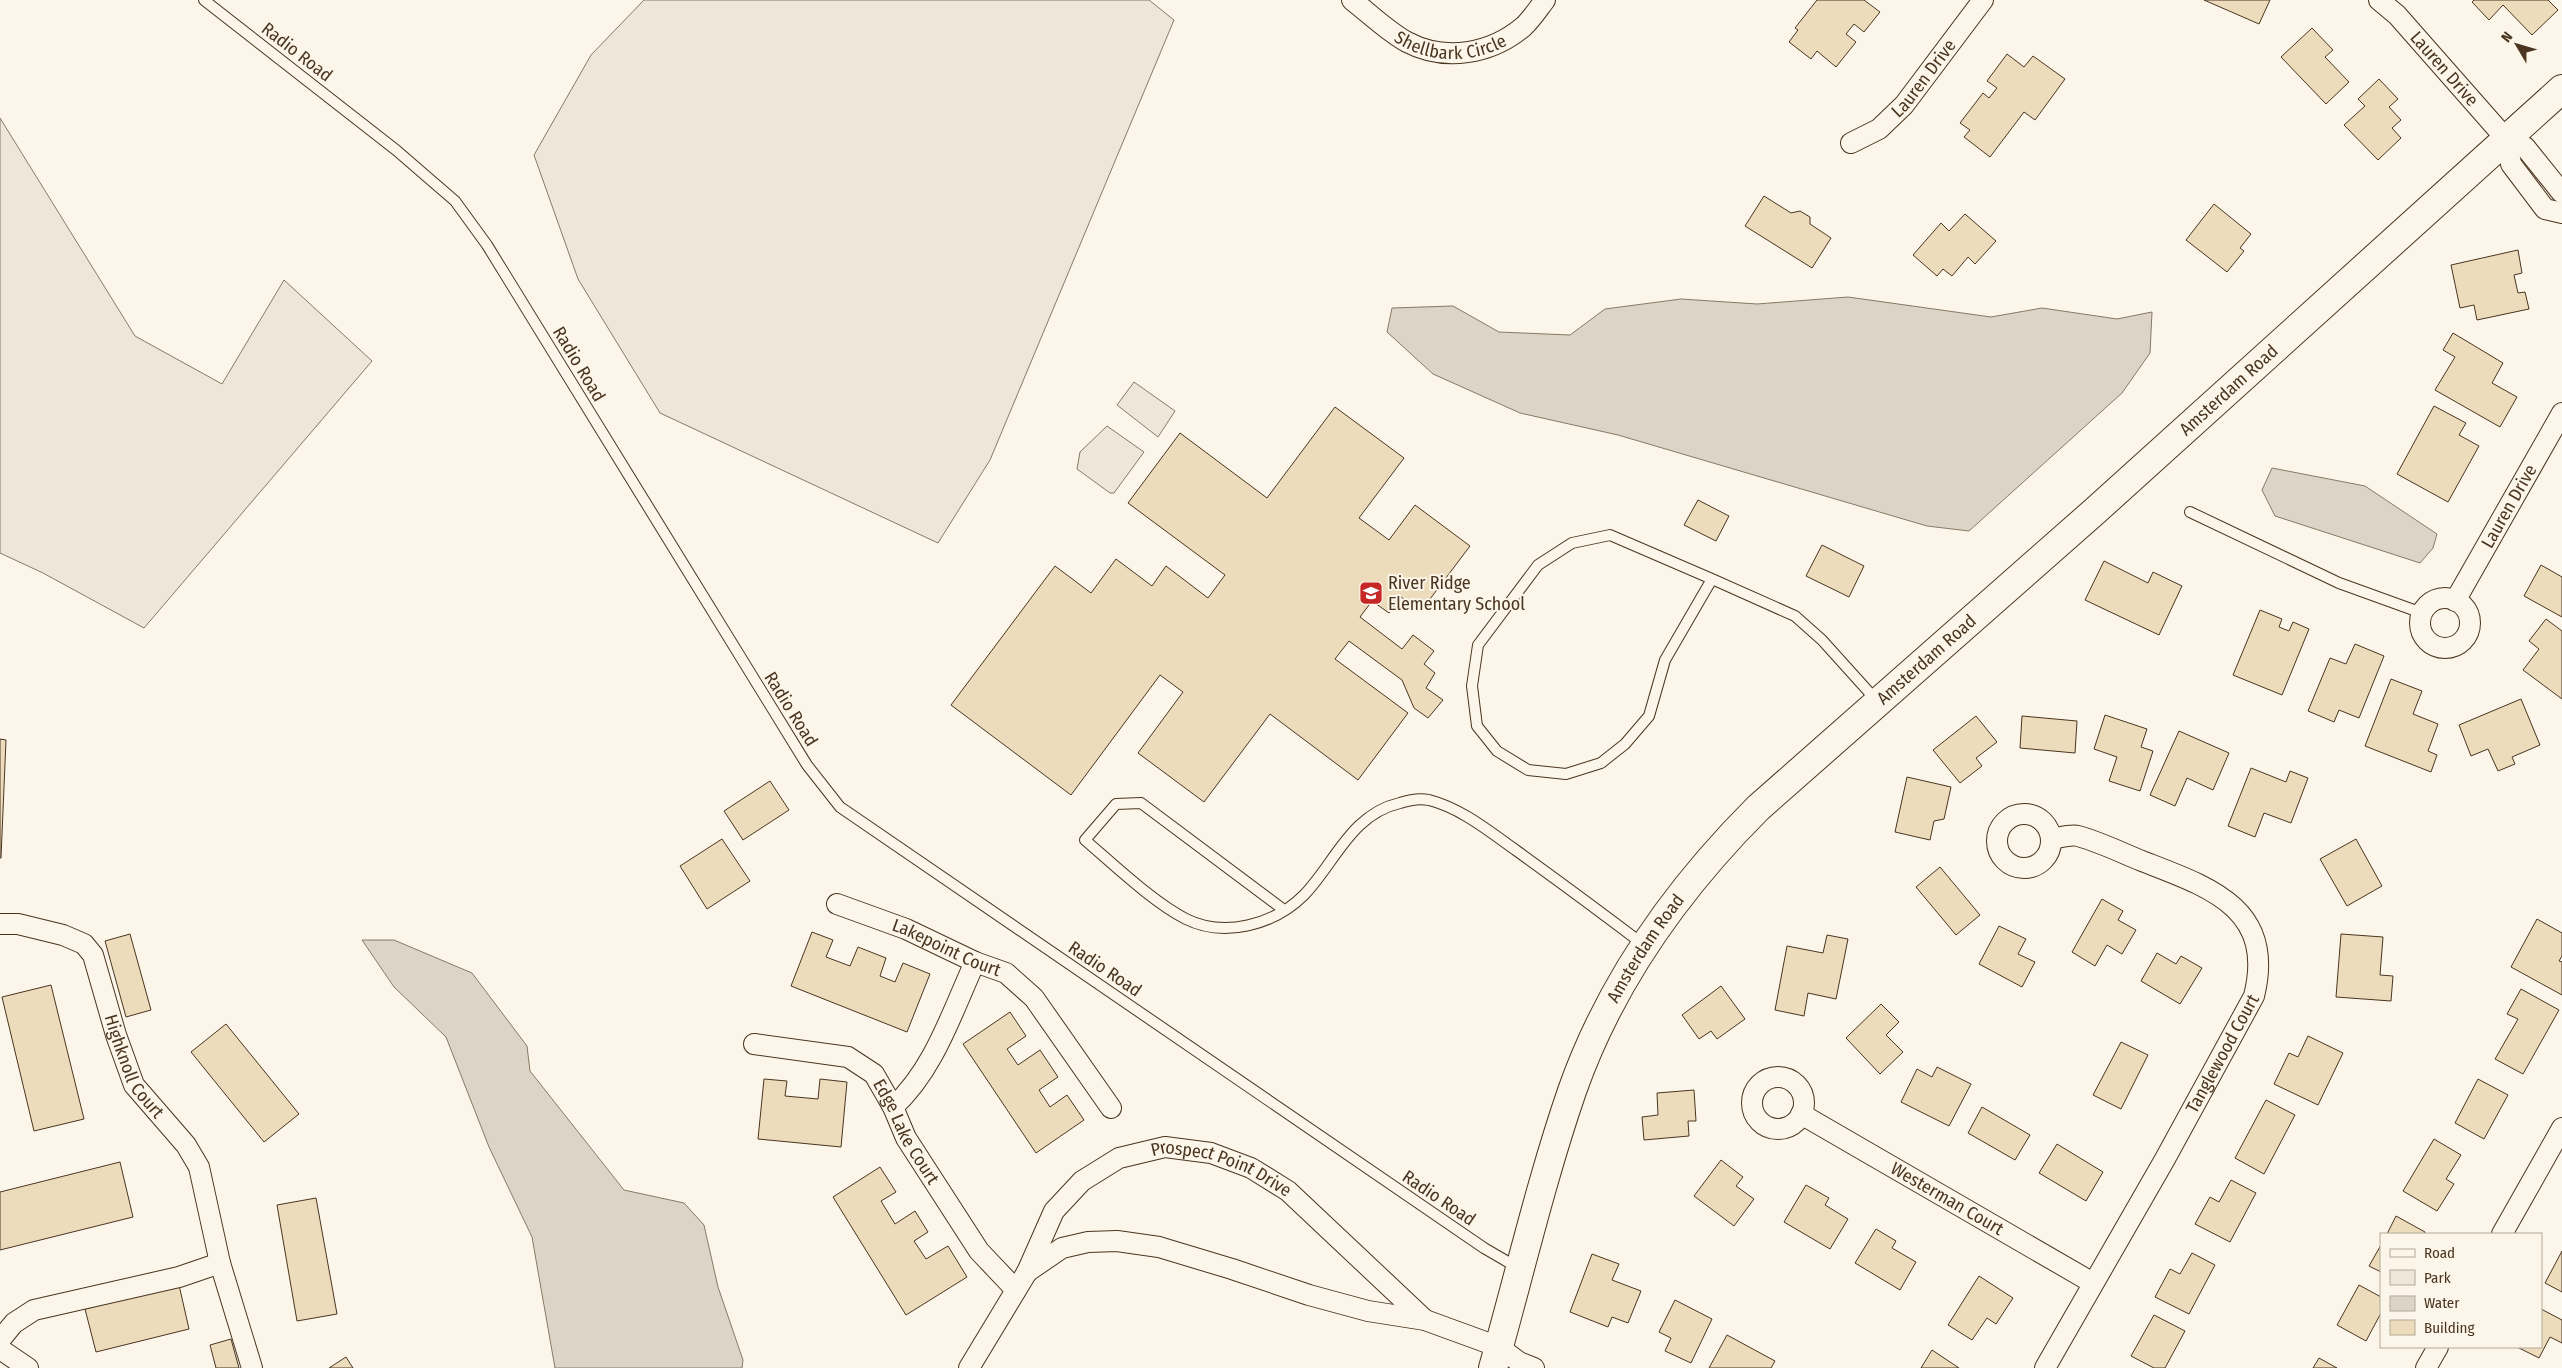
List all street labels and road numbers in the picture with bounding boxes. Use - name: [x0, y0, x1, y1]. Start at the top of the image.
- street label: Radio Road: [257, 18, 337, 86]
- street label: Shellbark Circle: [1390, 26, 1510, 64]
- street label: Lauren Drive: [2405, 27, 2483, 111]
- street label: Lauren Drive: [1887, 35, 1961, 122]
- street label: Radio Road: [548, 322, 610, 406]
- street label: Amsterdam Road: [2175, 340, 2283, 440]
- street label: Lauren Drive: [2476, 460, 2541, 552]
- street label: Amsterdam Road: [1872, 610, 1981, 709]
- street label: Radio Road: [760, 668, 822, 750]
- street label: Amsterdam Road: [1602, 890, 1689, 1006]
- street label: Lakepoint Court: [889, 914, 1004, 981]
- street label: Radio Road: [1064, 936, 1146, 1002]
- street label: Tanglewood Court: [2181, 990, 2264, 1117]
- street label: Highknoll Court: [100, 1012, 169, 1123]
- street label: Edge Lake Court: [868, 1075, 944, 1188]
- street label: Prospect Point Drive: [1149, 1136, 1296, 1201]
- street label: Westerman Court: [1887, 1157, 2008, 1240]
- street label: Radio Road: [1398, 1165, 1480, 1231]

